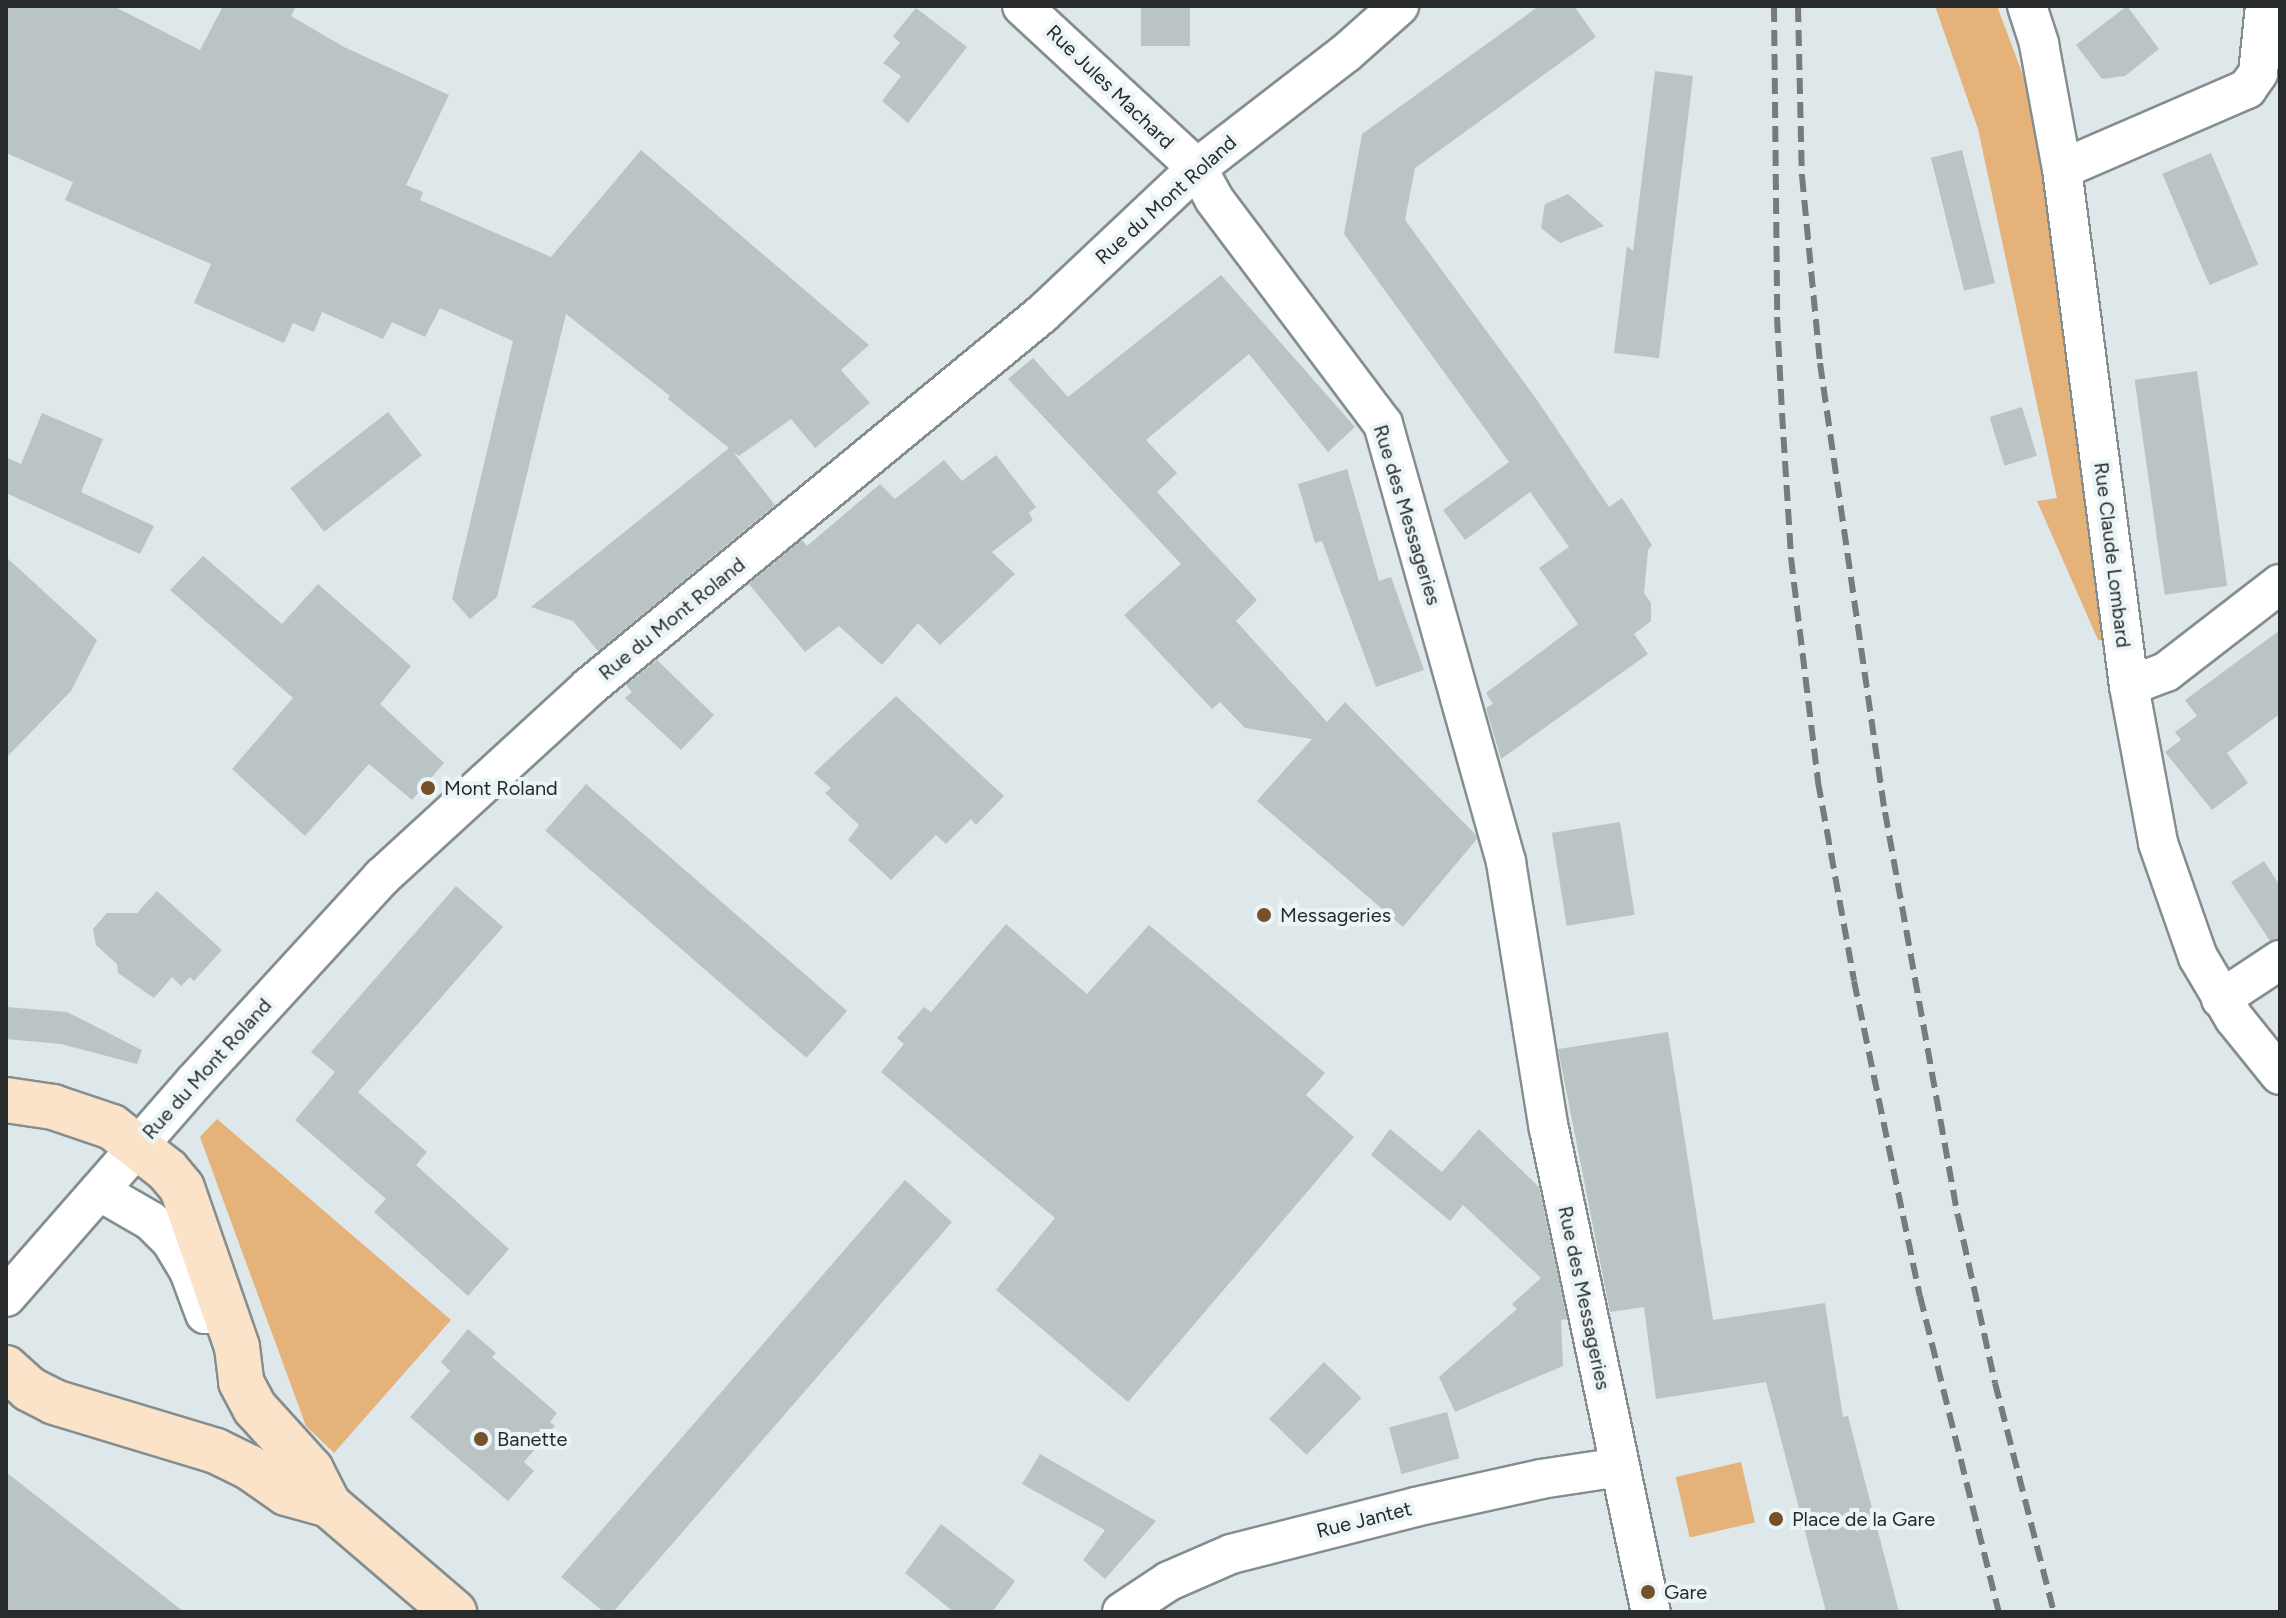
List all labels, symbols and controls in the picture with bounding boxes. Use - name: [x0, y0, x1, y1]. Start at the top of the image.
- street label: Rue Jules Machard: [1041, 20, 1179, 154]
- street label: Rue du Mont Roland: [1091, 130, 1241, 270]
- street label: Rue des Messageries: [1368, 422, 1446, 608]
- street label: Rue Claude Lombard: [2089, 461, 2135, 649]
- street label: Rue du Mont Roland: [594, 553, 750, 685]
- place label: Mont Roland: [444, 776, 558, 800]
- marker: Mont Roland: [419, 779, 437, 797]
- place label: Messageries: [1280, 903, 1391, 927]
- marker: Messageries: [1255, 906, 1273, 924]
- street label: Rue du Mont Roland: [137, 994, 277, 1144]
- street label: Rue des Messageries: [1553, 1204, 1615, 1392]
- place label: Banette: [497, 1427, 567, 1451]
- marker: Banette: [472, 1430, 490, 1448]
- street label: Rue Jantet: [1314, 1497, 1414, 1543]
- place label: Place de la Gare: [1792, 1507, 1935, 1531]
- marker: Place de la Gare: [1767, 1510, 1785, 1528]
- place label: Gare: [1664, 1580, 1707, 1604]
- marker: Gare: [1639, 1583, 1657, 1601]

